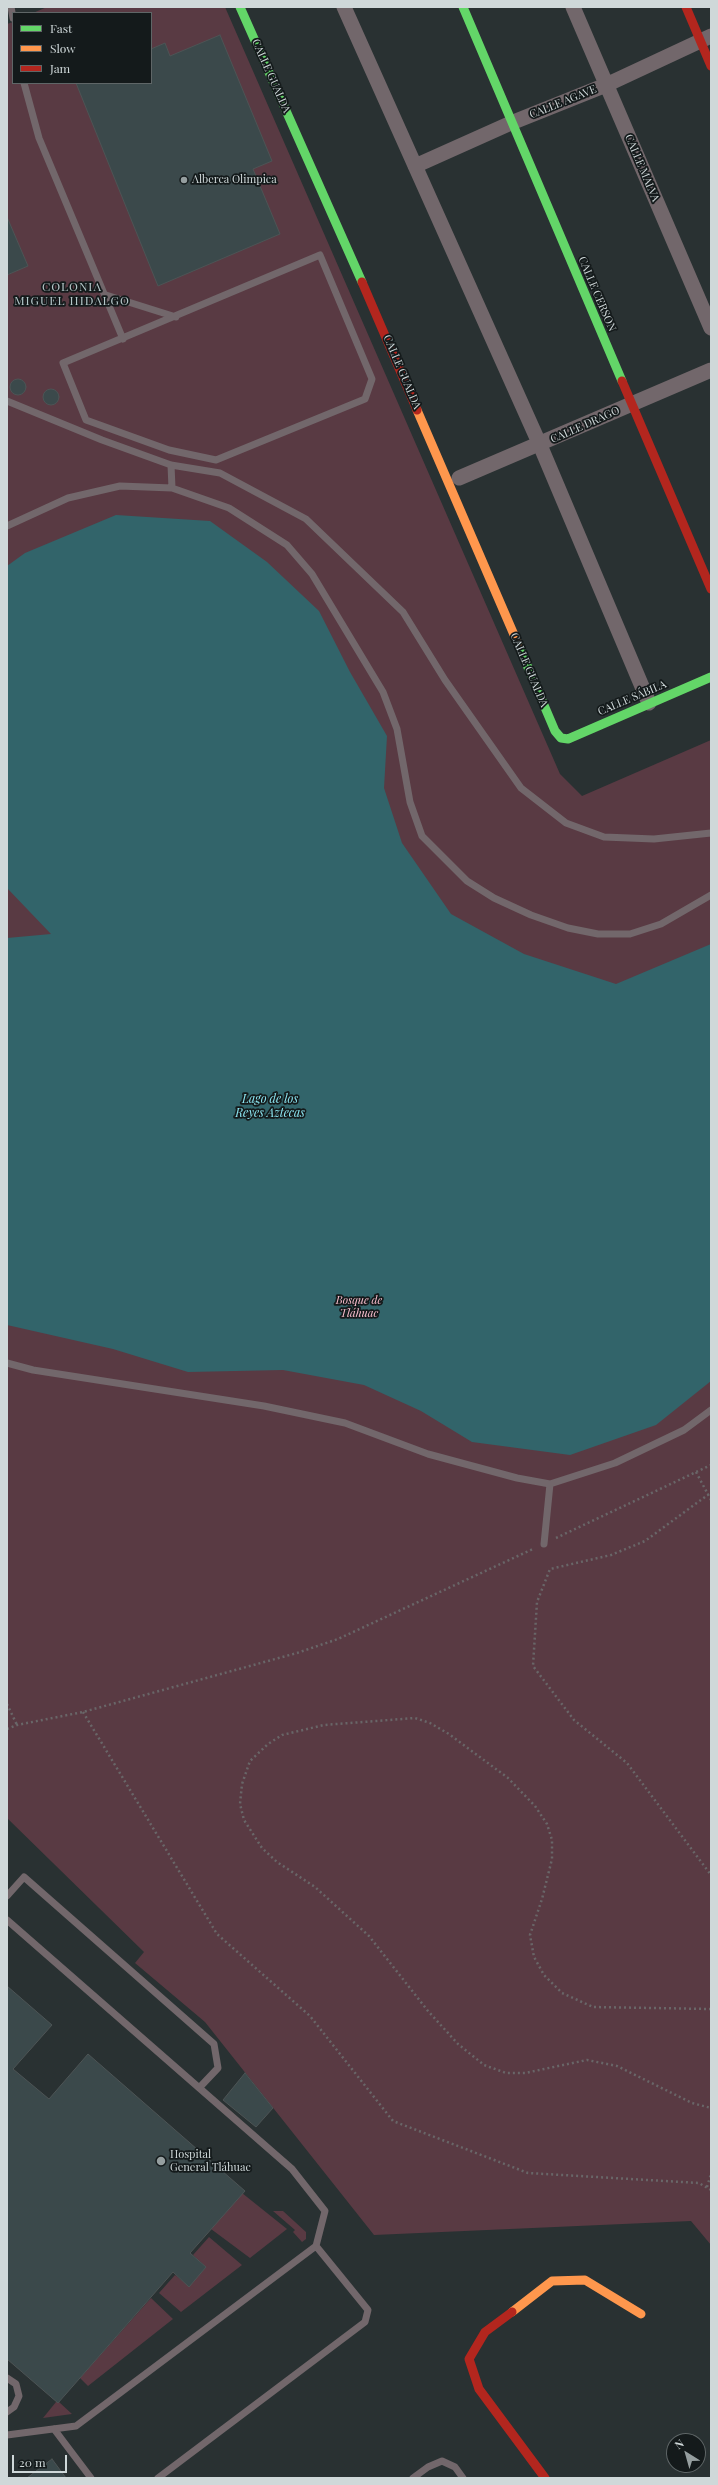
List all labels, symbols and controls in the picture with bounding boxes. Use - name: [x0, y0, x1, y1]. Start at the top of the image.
- legend: [12, 12, 152, 84]
- text: Fast: [50, 20, 72, 36]
- street label: CALLE GUALDA: [249, 37, 293, 115]
- text: Slow: [50, 40, 76, 56]
- text: Jam: [50, 60, 70, 76]
- street label: CALLE AGAVE: [528, 83, 598, 121]
- street label: CALLE MALVA: [622, 132, 662, 204]
- place label: Alberca Olimpica: [192, 173, 277, 187]
- marker: Alberca Olimpica: [179, 175, 189, 185]
- street label: CALLE CERSON: [575, 255, 619, 333]
- district label: COLONIA MIGUEL HIDALGO: [14, 280, 130, 308]
- street label: CALLE GUALDA: [380, 333, 424, 411]
- street label: CALLE DRAGO: [548, 404, 622, 446]
- street label: CALLE GUALDA: [507, 631, 551, 709]
- street label: CALLE SÁBILA: [596, 678, 668, 718]
- water label: Lago de los Reyes Aztecas: [235, 1092, 305, 1120]
- park label: Bosque de Tláhuac: [336, 1294, 382, 1320]
- place label: Hospital General Tláhuac: [170, 2148, 251, 2174]
- marker: Hospital General Tláhuac: [155, 2155, 167, 2167]
- north arrow: [666, 2433, 706, 2473]
- text: N: [671, 2435, 687, 2452]
- scale bar: [14, 2447, 69, 2473]
- text: 20 m: [19, 2454, 46, 2470]

